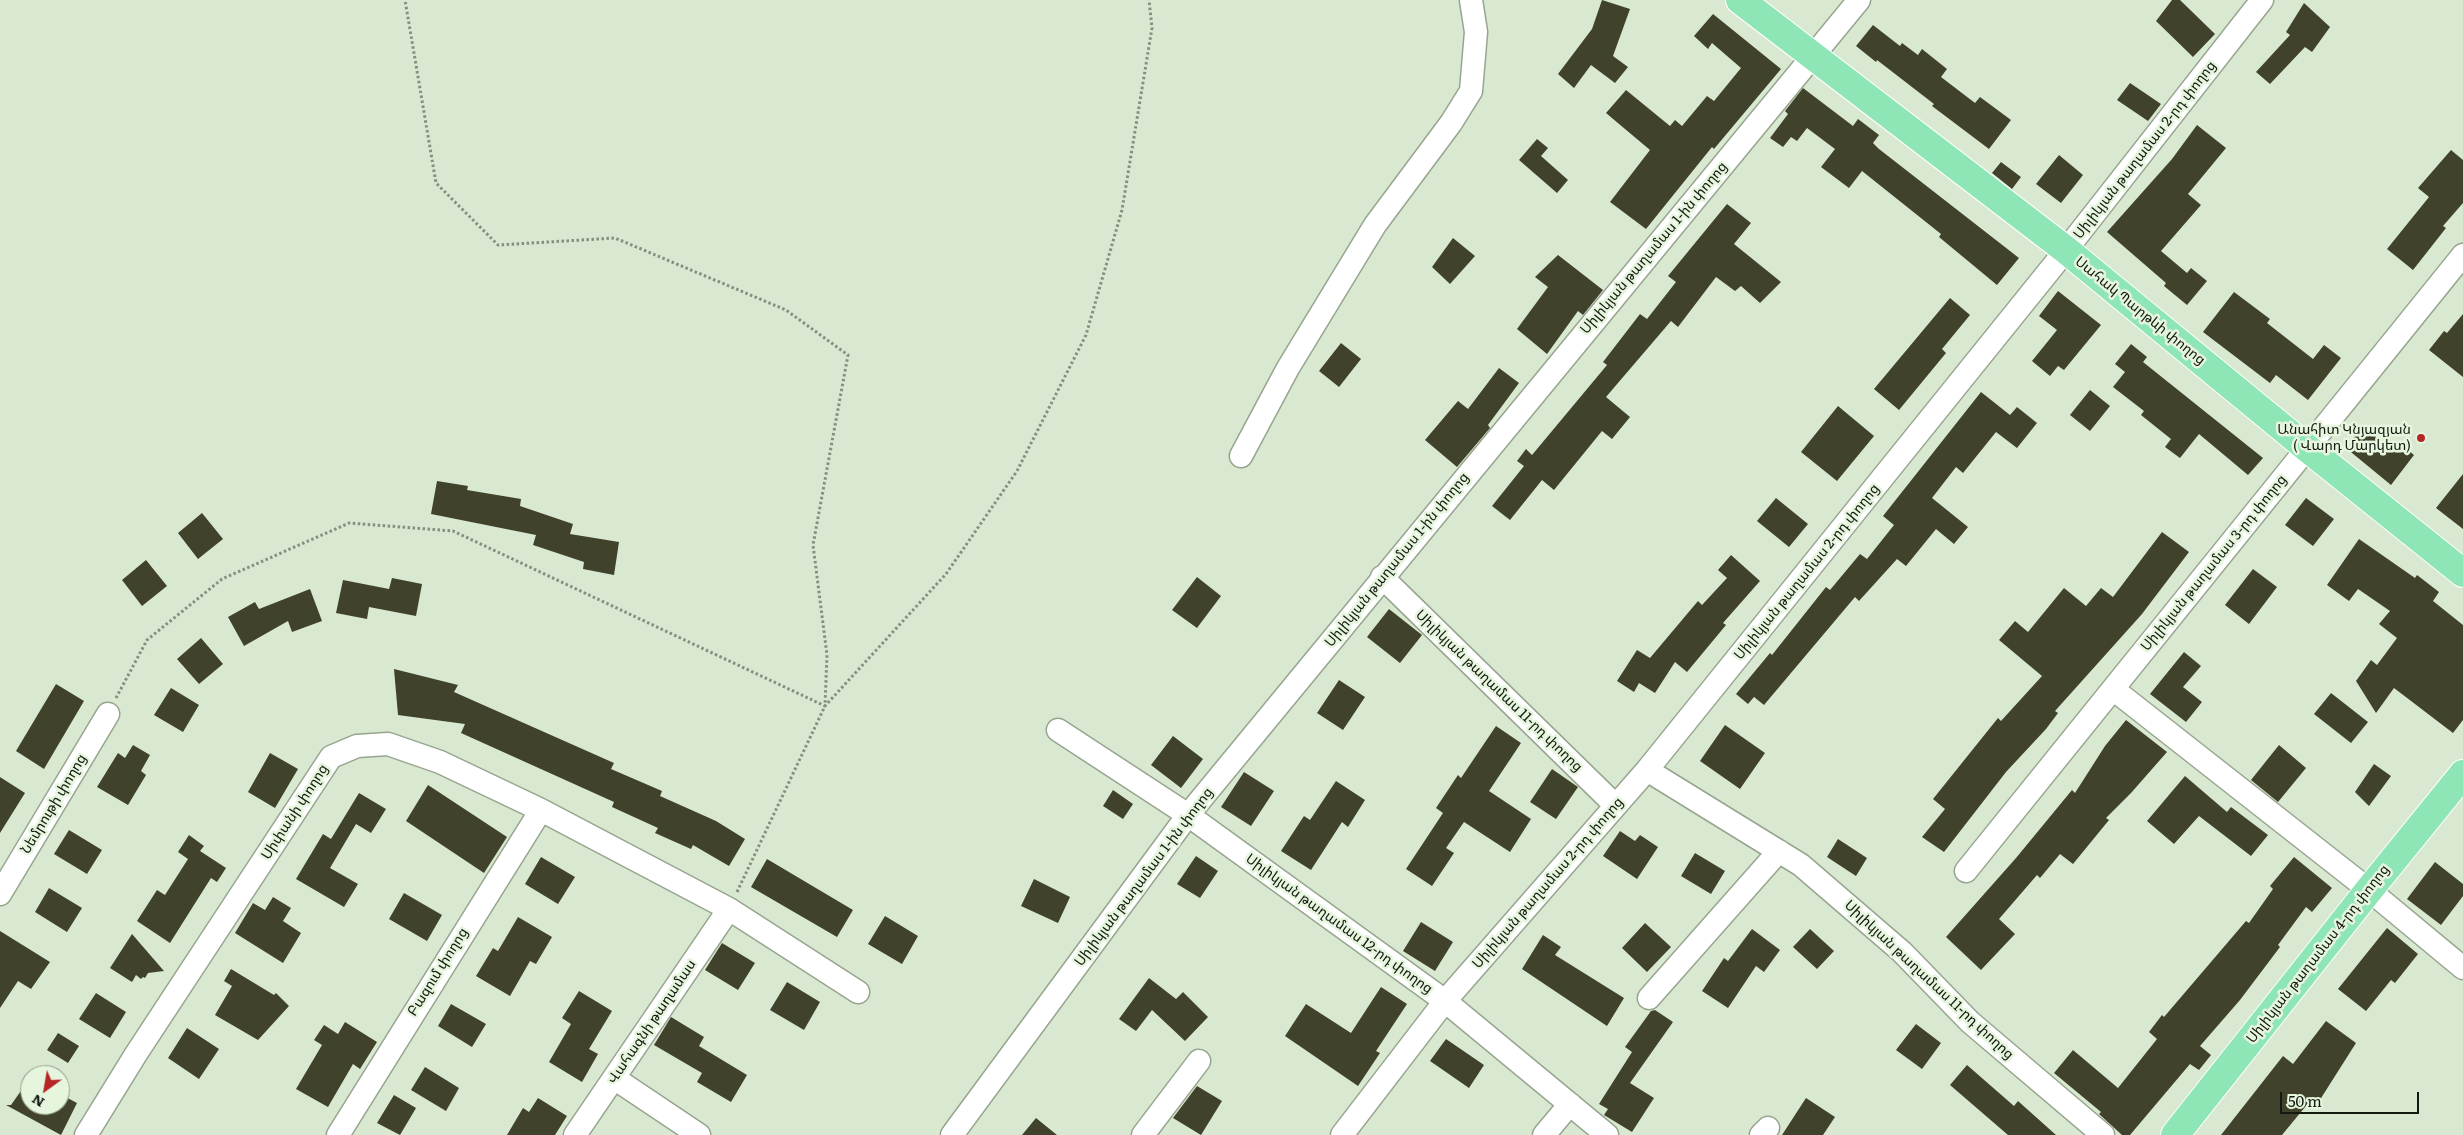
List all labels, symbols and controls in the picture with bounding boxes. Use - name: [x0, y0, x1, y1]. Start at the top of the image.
- street label: Սիլիկյան թաղամաս 2-րդ փողոց: [2070, 58, 2220, 242]
- street label: Սիլիկյան թաղամաս 1-ին փողոց: [1577, 159, 1731, 337]
- street label: Սահակ Պարթևի փողոց: [2071, 253, 2209, 369]
- place label: Անահիտ Կնյազյան ( Վարդ Մարկետ): [2277, 422, 2411, 454]
- marker: Անահիտ Կնյազյան ( Վարդ Մարկետ): [2415, 432, 2427, 444]
- street label: Սիլիկյան թաղամաս 1-ին փողոց: [1321, 469, 1473, 651]
- street label: Սիլիկյան թաղամաս 3-րդ փողոց: [2138, 472, 2290, 654]
- street label: Սիլիկյան թաղամաս 2-րդ փողոց: [1731, 481, 1883, 663]
- street label: Սիլիկյան թաղամաս 11-րդ փողոց: [1412, 607, 1586, 775]
- street label: Նեմրութի փողոց: [18, 751, 90, 857]
- street label: Սիփանի փողոց: [258, 761, 332, 863]
- street label: Սիլիկյան թաղամաս 1-ին փողոց: [1071, 784, 1217, 970]
- street label: Սիլիկյան թաղամաս 2-րդ փողոց: [1469, 794, 1627, 972]
- street label: Սիլիկյան թաղամաս 12-րդ փողոց: [1242, 850, 1436, 998]
- street label: Սիլիկյան թաղամաս 4-րդ փողոց: [2243, 861, 2393, 1047]
- street label: Սիլիկյան թաղամաս 11-րդ փողոց: [1841, 897, 2017, 1063]
- street label: Բազում փողոց: [404, 925, 472, 1019]
- street label: Վահագնի թաղամաս: [604, 957, 700, 1087]
- north arrow: [20, 1065, 70, 1115]
- scale bar: [2283, 1082, 2422, 1114]
- text: 50 m: [2288, 1089, 2322, 1112]
- text: N: [27, 1090, 48, 1113]

